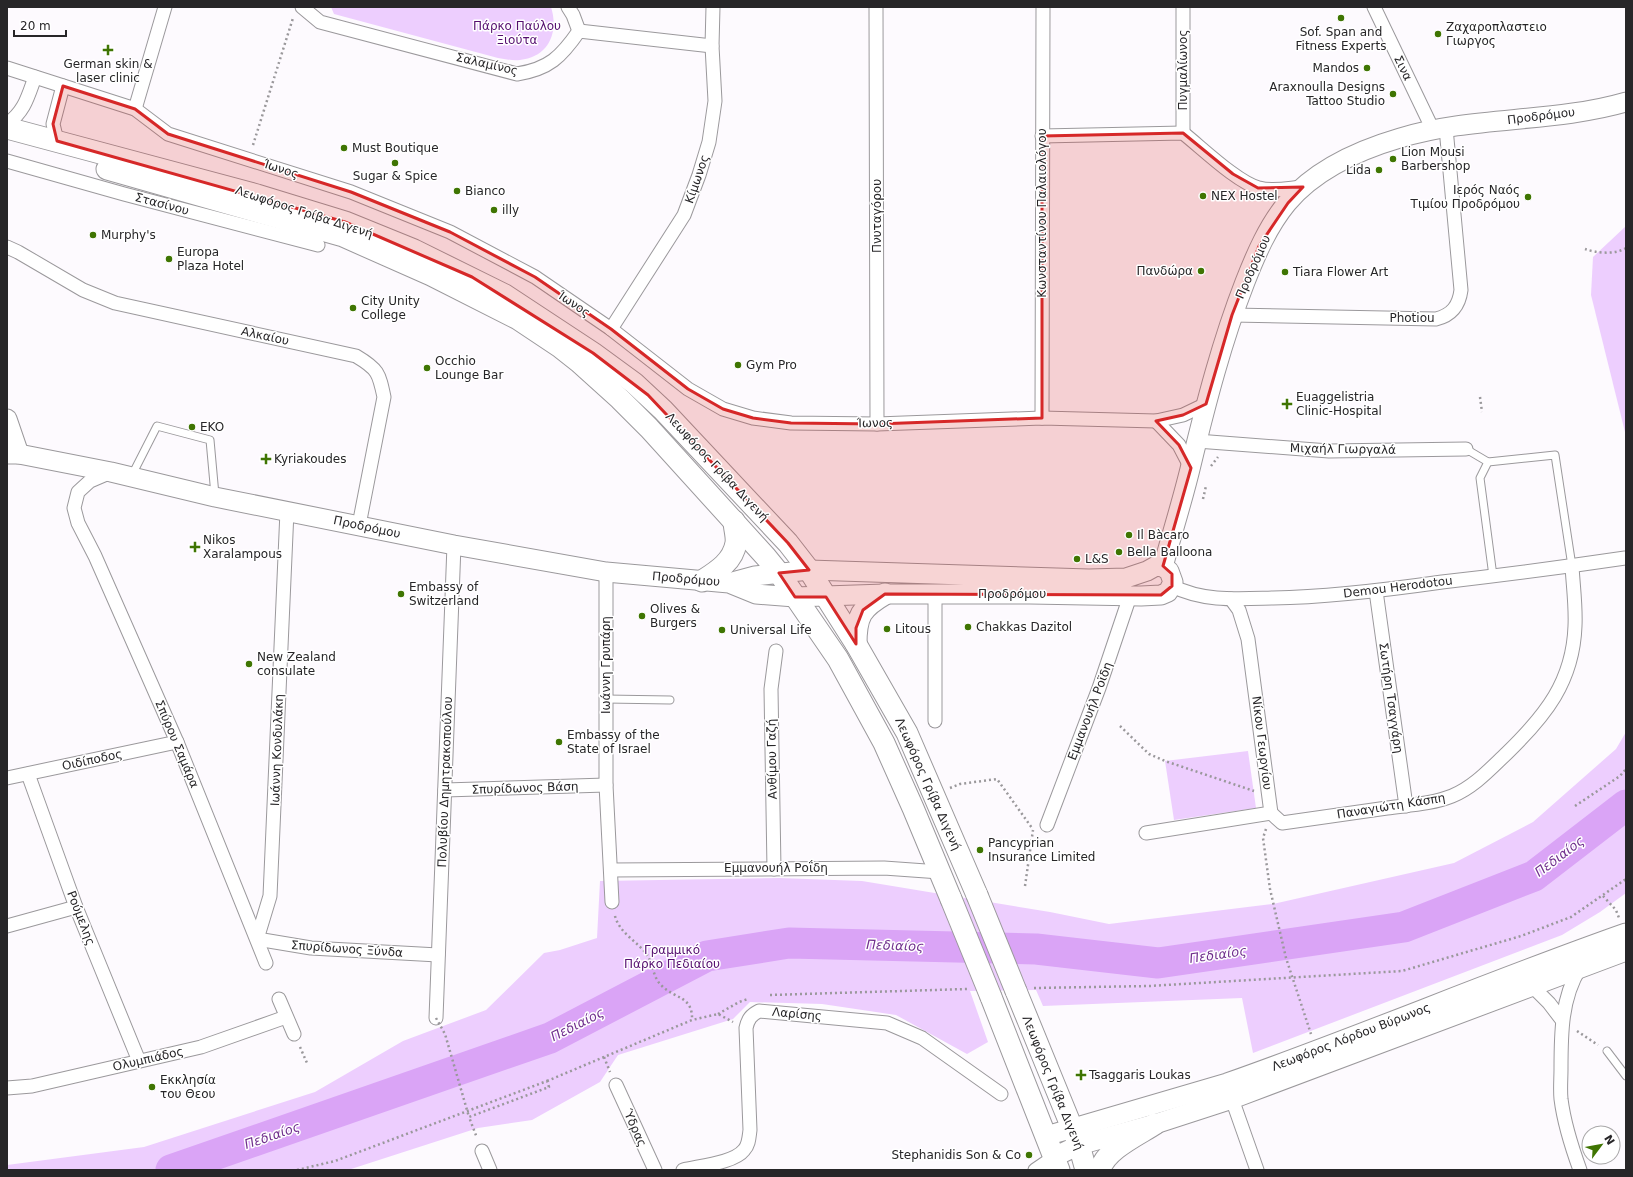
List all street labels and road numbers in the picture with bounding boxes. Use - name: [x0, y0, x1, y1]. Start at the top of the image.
- street label: Πυγμαλίωνος: [1176, 30, 1190, 110]
- street label: Σαλαμίνος: [455, 50, 519, 78]
- street label: Σινα: [1391, 53, 1415, 83]
- street label: Προδρόμου: [1506, 105, 1576, 127]
- street label: Κωνσταντίνου Παλαιολόγου: [1035, 128, 1049, 298]
- street label: Κίμωνος: [682, 153, 712, 205]
- street label: Ίωνος: [261, 156, 300, 181]
- street label: Πνυταγόρου: [870, 179, 884, 253]
- street label: Λεωφόρος Γρίβα Διγενή: [233, 183, 375, 241]
- street label: Στασίνου: [133, 190, 191, 218]
- street label: Προδρόμου: [1233, 233, 1273, 301]
- street label: Ίωνος: [554, 288, 593, 320]
- street label: Photiou: [1389, 311, 1435, 325]
- street label: Αλκαίου: [240, 324, 290, 348]
- street label: Λεωφόρος Γρίβα Διγενή: [663, 410, 771, 524]
- street label: Ίωνος: [856, 416, 893, 430]
- street label: Μιχαήλ Γιωργαλά: [1290, 441, 1396, 457]
- street label: Προδρόμου: [332, 513, 402, 541]
- street label: Προδρόμου: [651, 569, 721, 589]
- street label: Demou Herodotou: [1343, 573, 1453, 601]
- street label: Προδρόμου: [978, 587, 1046, 601]
- street label: Ιωάννη Γρυπάρη: [599, 616, 613, 714]
- street label: Σωτήρη Τσαγγάρη: [1376, 642, 1406, 754]
- street label: Εμμανουήλ Ροϊδη: [1065, 660, 1115, 762]
- street label: Ιωάννη Κονδυλάκη: [268, 694, 286, 806]
- street label: Νίκου Γεωργίου: [1249, 695, 1275, 791]
- street label: Πολυβίου Δημητρακοπούλου: [435, 696, 455, 868]
- street label: Σπύρου Σαμάρα: [152, 698, 202, 790]
- street label: Λεωφόρος Γρίβα Διγενή: [892, 715, 964, 853]
- street label: Ανθίμου Γαζή: [764, 718, 780, 800]
- street label: Οιδίποδος: [61, 747, 123, 773]
- street label: Σπυρίδωνος Βάση: [471, 779, 579, 797]
- street label: Παναγιώτη Κάσπη: [1336, 791, 1446, 821]
- street label: Εμμανουήλ Ροΐδη: [724, 860, 828, 875]
- street label: Ρούμελης: [64, 889, 98, 947]
- street label: Σπυρίδωνος Ξύνδα: [291, 938, 404, 960]
- street label: Λεωφόρος Λόρδου Βύρωνος: [1270, 1000, 1432, 1074]
- street label: Λαρίσης: [771, 1005, 823, 1023]
- street label: Λεωφόρος Γρίβα Διγενή: [1020, 1014, 1086, 1152]
- street label: Ολυμπιάδος: [111, 1044, 185, 1074]
- street label: Ύδρας: [620, 1106, 649, 1149]

